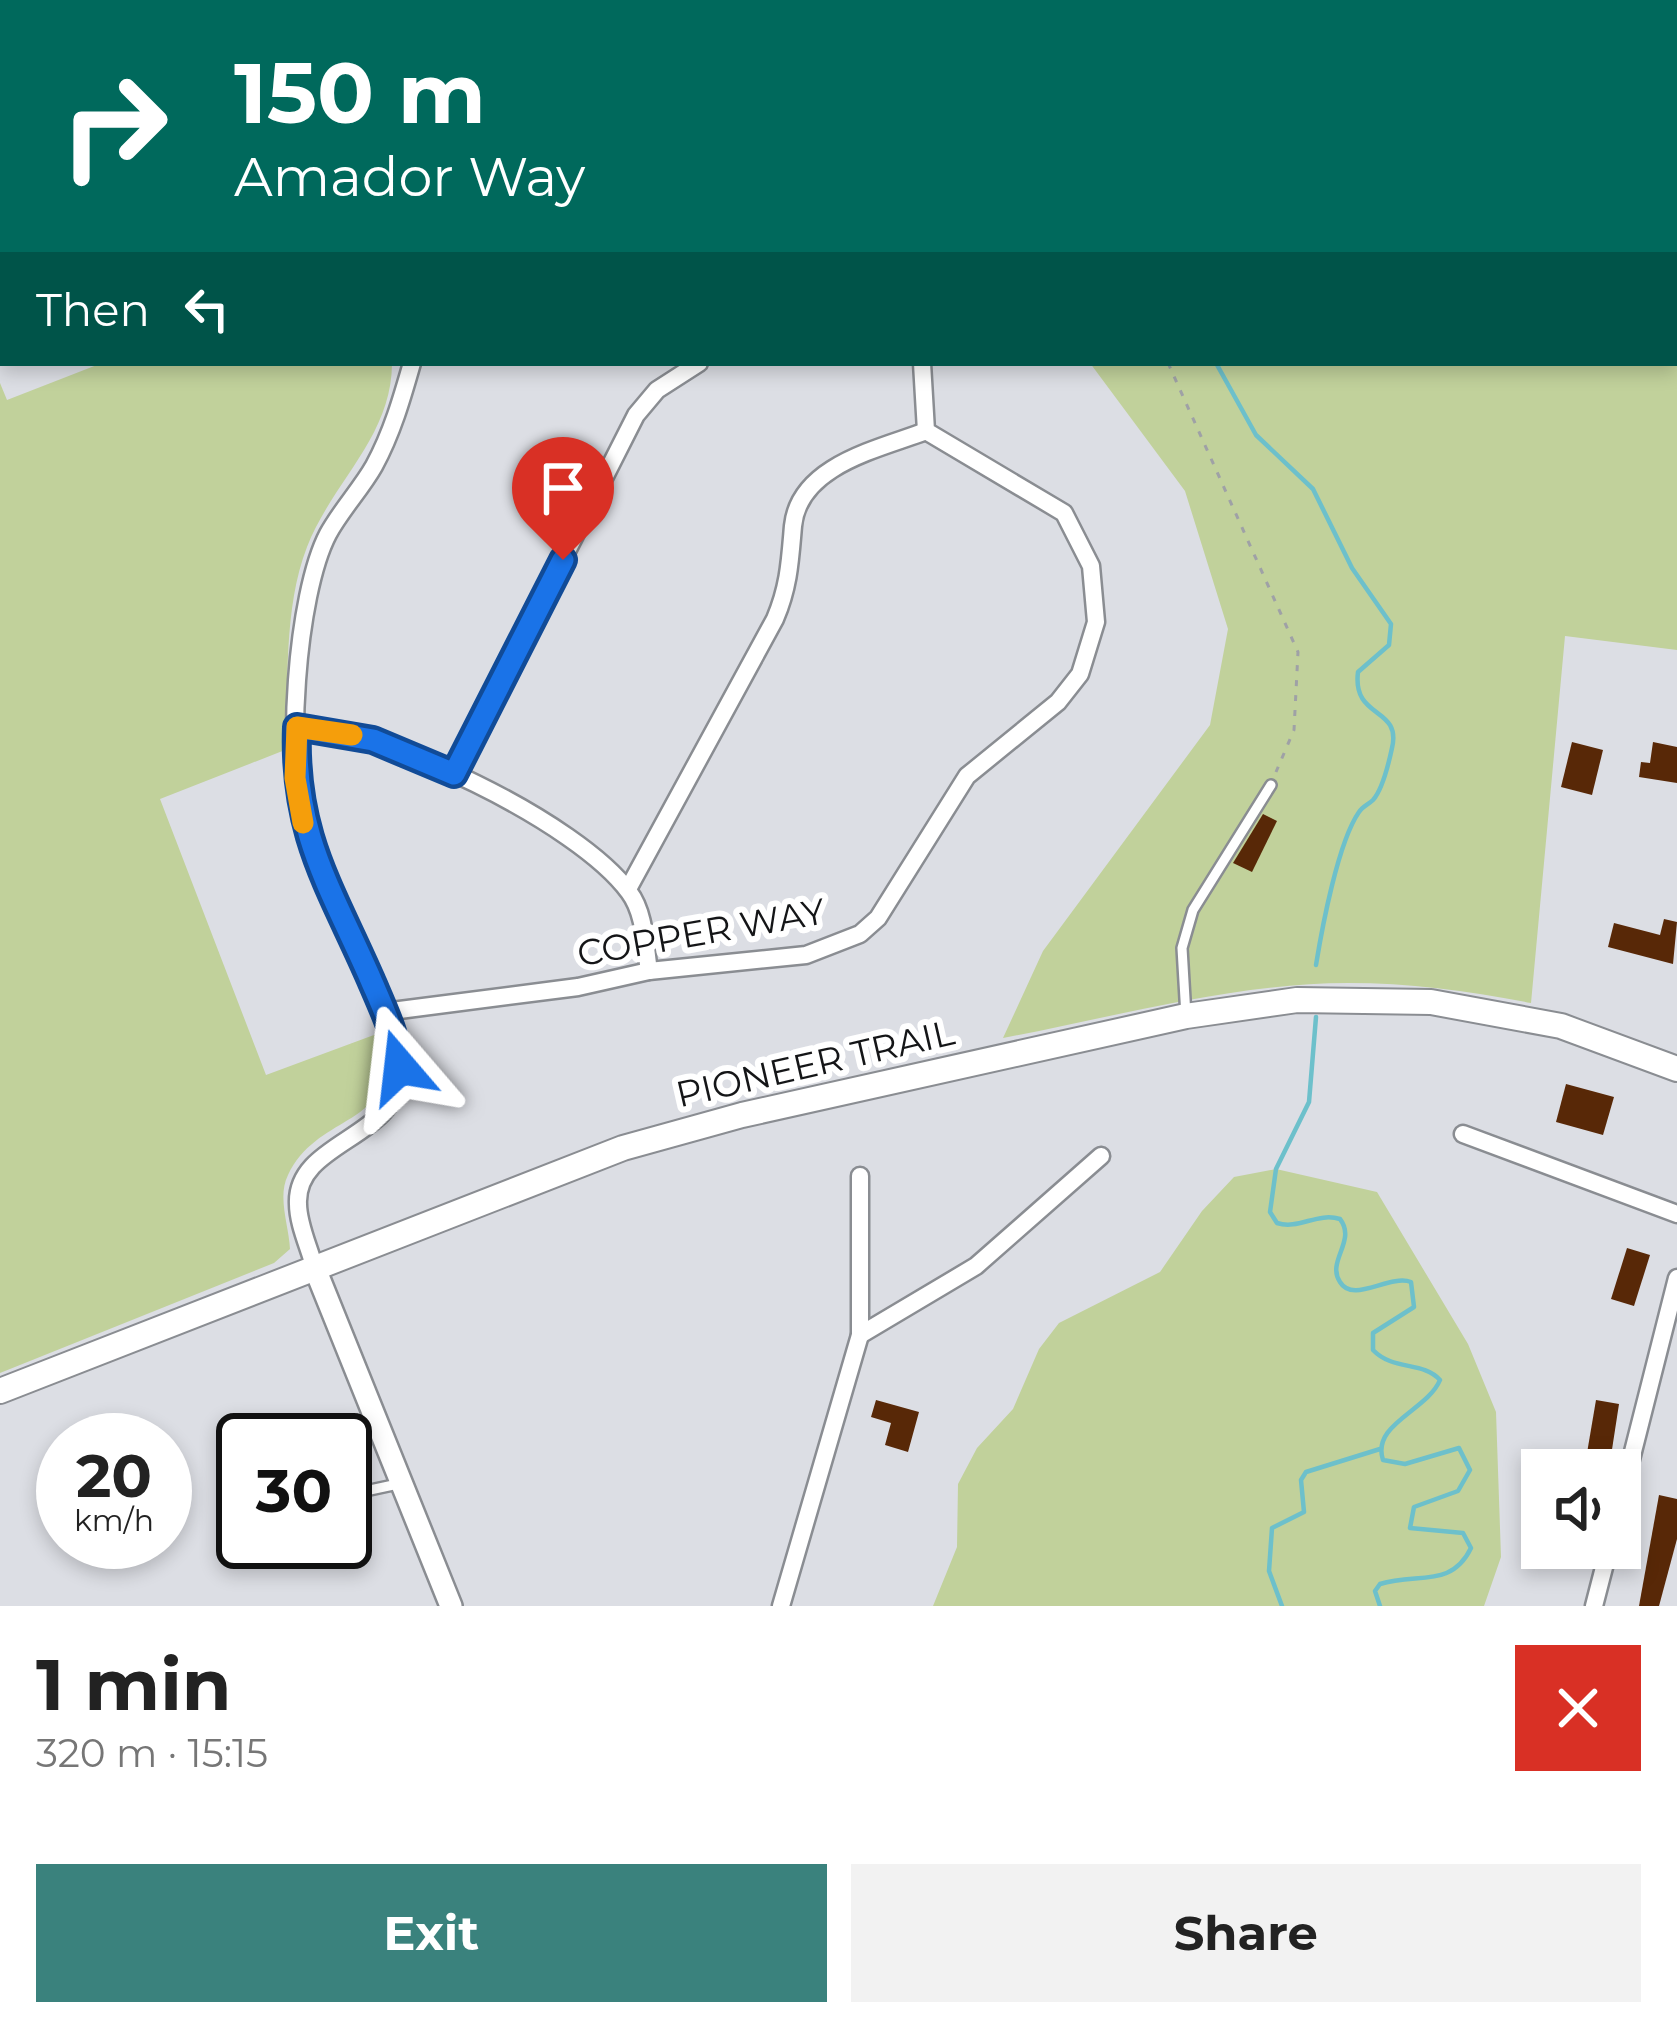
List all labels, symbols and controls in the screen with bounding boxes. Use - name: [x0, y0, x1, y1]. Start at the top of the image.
- text: 150 m: [234, 42, 486, 144]
- icon: right: [36, 48, 192, 204]
- text: Amador Way: [234, 144, 585, 210]
- icon: left: [174, 276, 240, 342]
- text: Then: [36, 282, 150, 337]
- pin: [512, 437, 614, 560]
- icon: arrive: [530, 455, 596, 521]
- street label: COPPER WAY: [574, 889, 828, 975]
- position arrow: [337, 1004, 463, 1130]
- street label: PIONEER TRAIL: [672, 1010, 958, 1116]
- speed limit sign: 30: [216, 1413, 372, 1569]
- text: 20: [76, 1439, 152, 1512]
- map controls: [1521, 1449, 1641, 1569]
- button: sound: [1521, 1449, 1641, 1569]
- text: km/h: [74, 1502, 154, 1539]
- text: 1 min: [36, 1640, 232, 1728]
- button: close: [1515, 1645, 1641, 1771]
- text: 320 m · 15:15: [36, 1729, 268, 1777]
- button: Exit: [36, 1864, 827, 2002]
- button: Share: [851, 1864, 1641, 2002]

